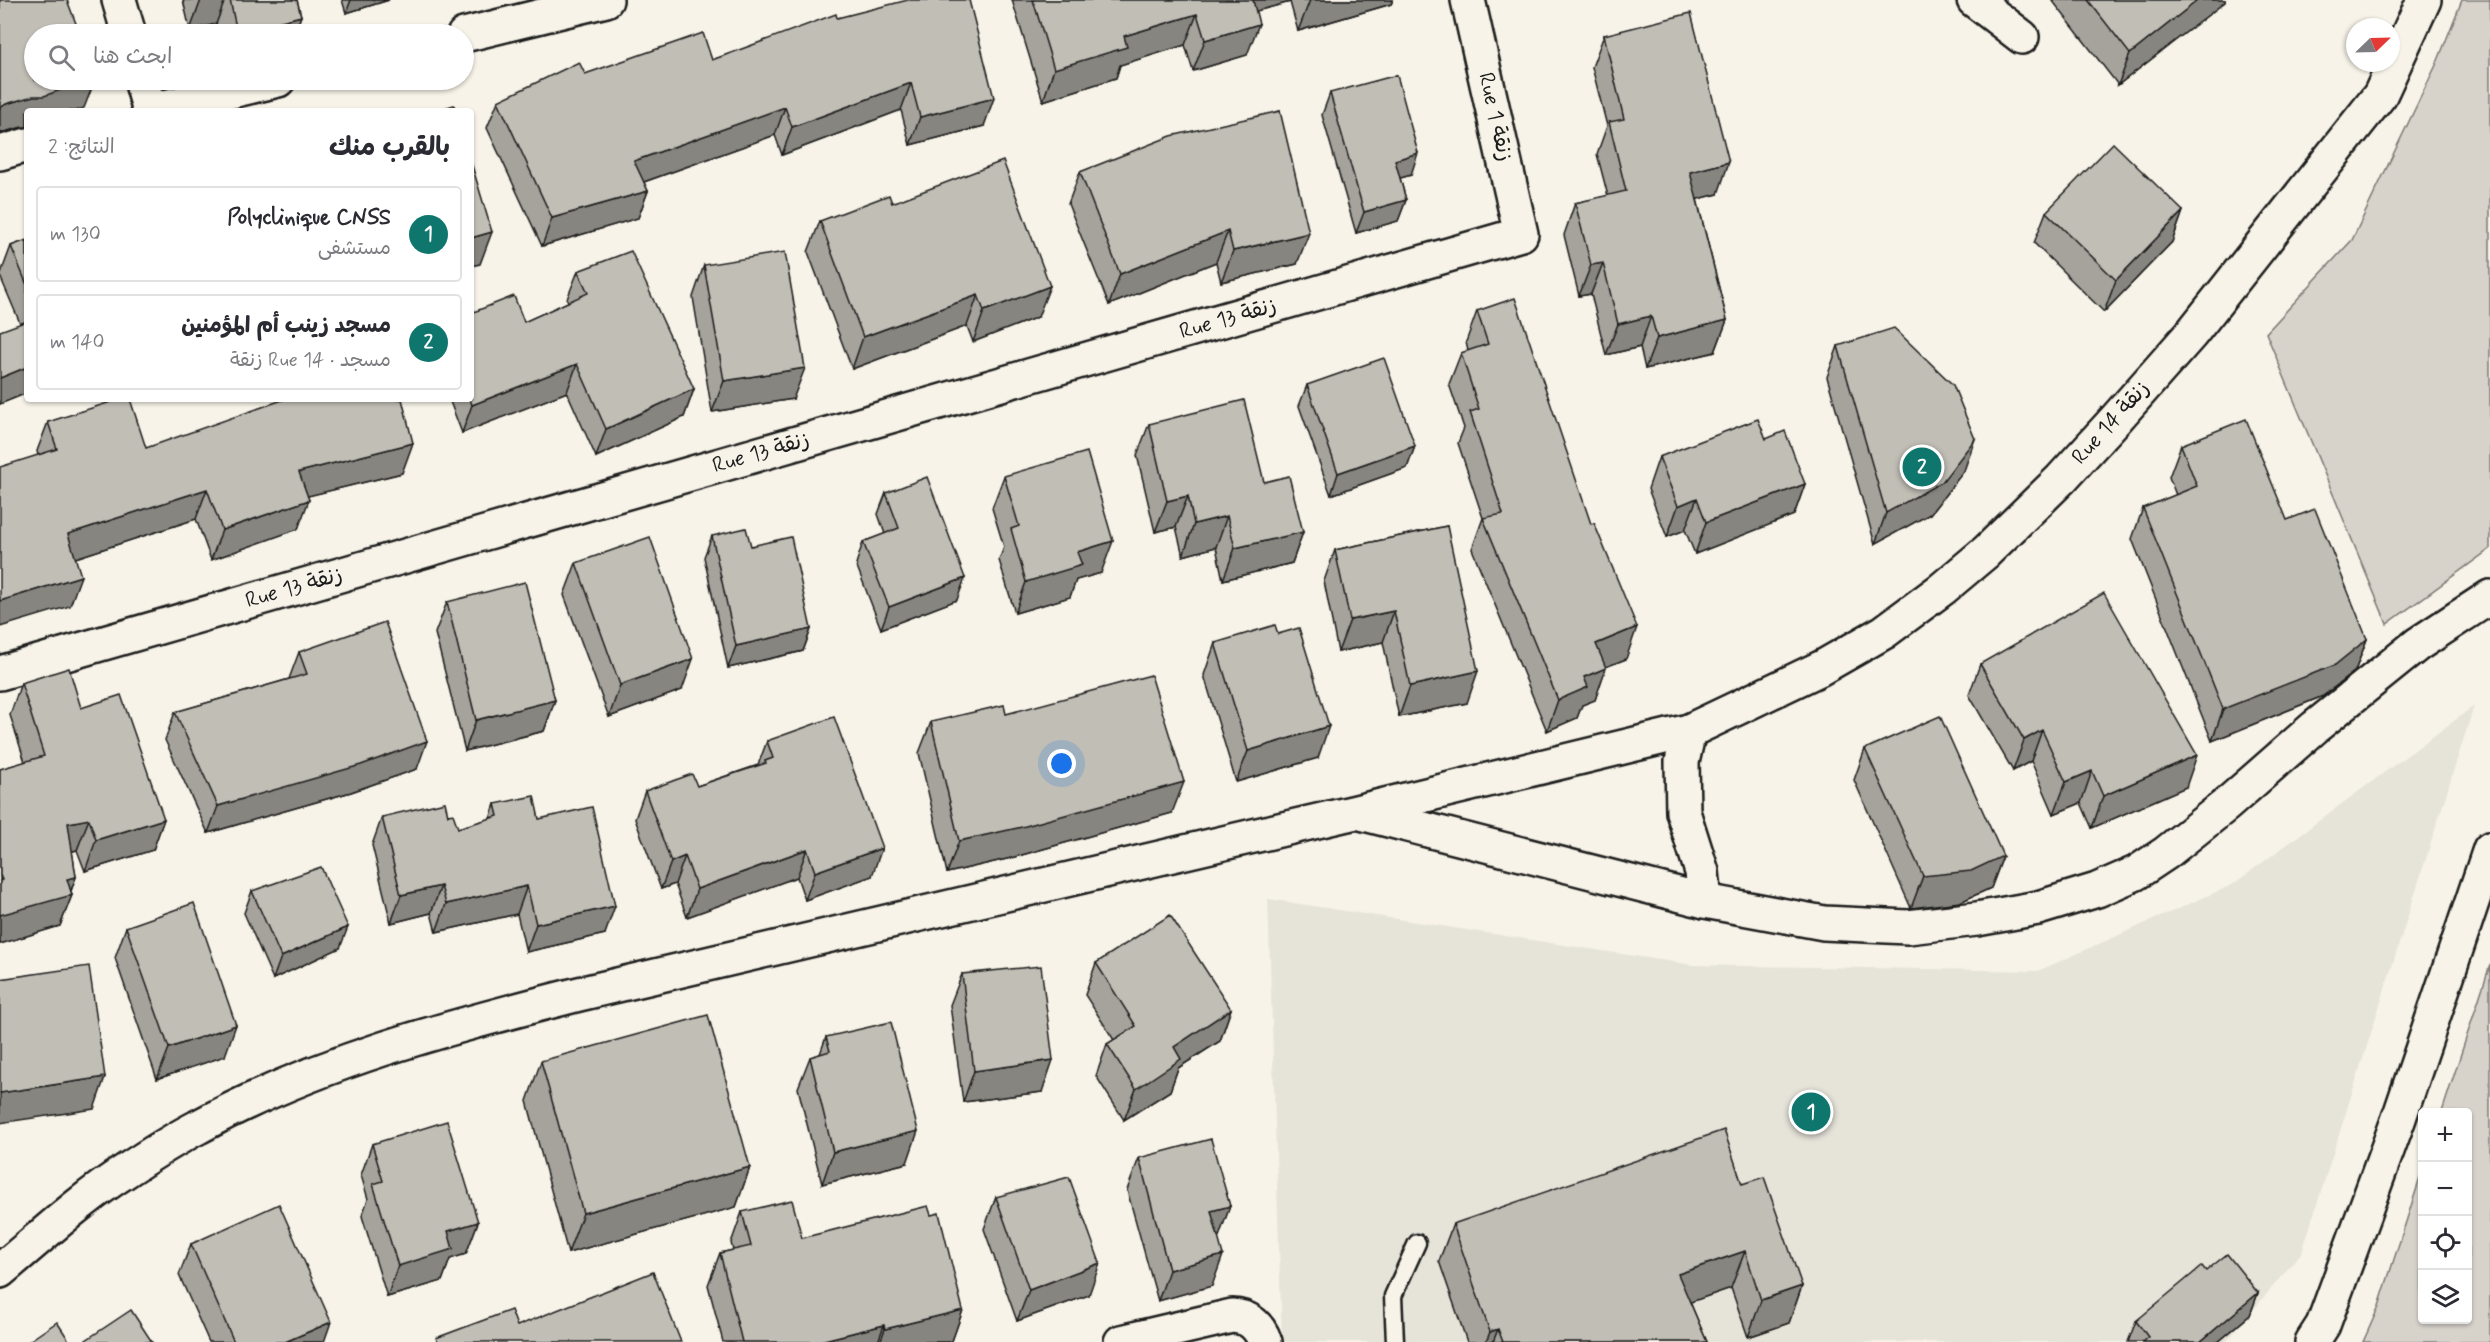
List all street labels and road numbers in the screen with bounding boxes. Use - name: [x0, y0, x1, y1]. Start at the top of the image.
- street label: Rue 1 زنقة: [1471, 70, 1519, 164]
- street label: Rue 13 زنقة: [1176, 292, 1280, 346]
- street label: Rue 14 زنقة: [2066, 375, 2156, 471]
- street label: Rue 13 زنقة: [709, 426, 813, 480]
- street label: Rue 13 زنقة: [242, 561, 346, 615]

